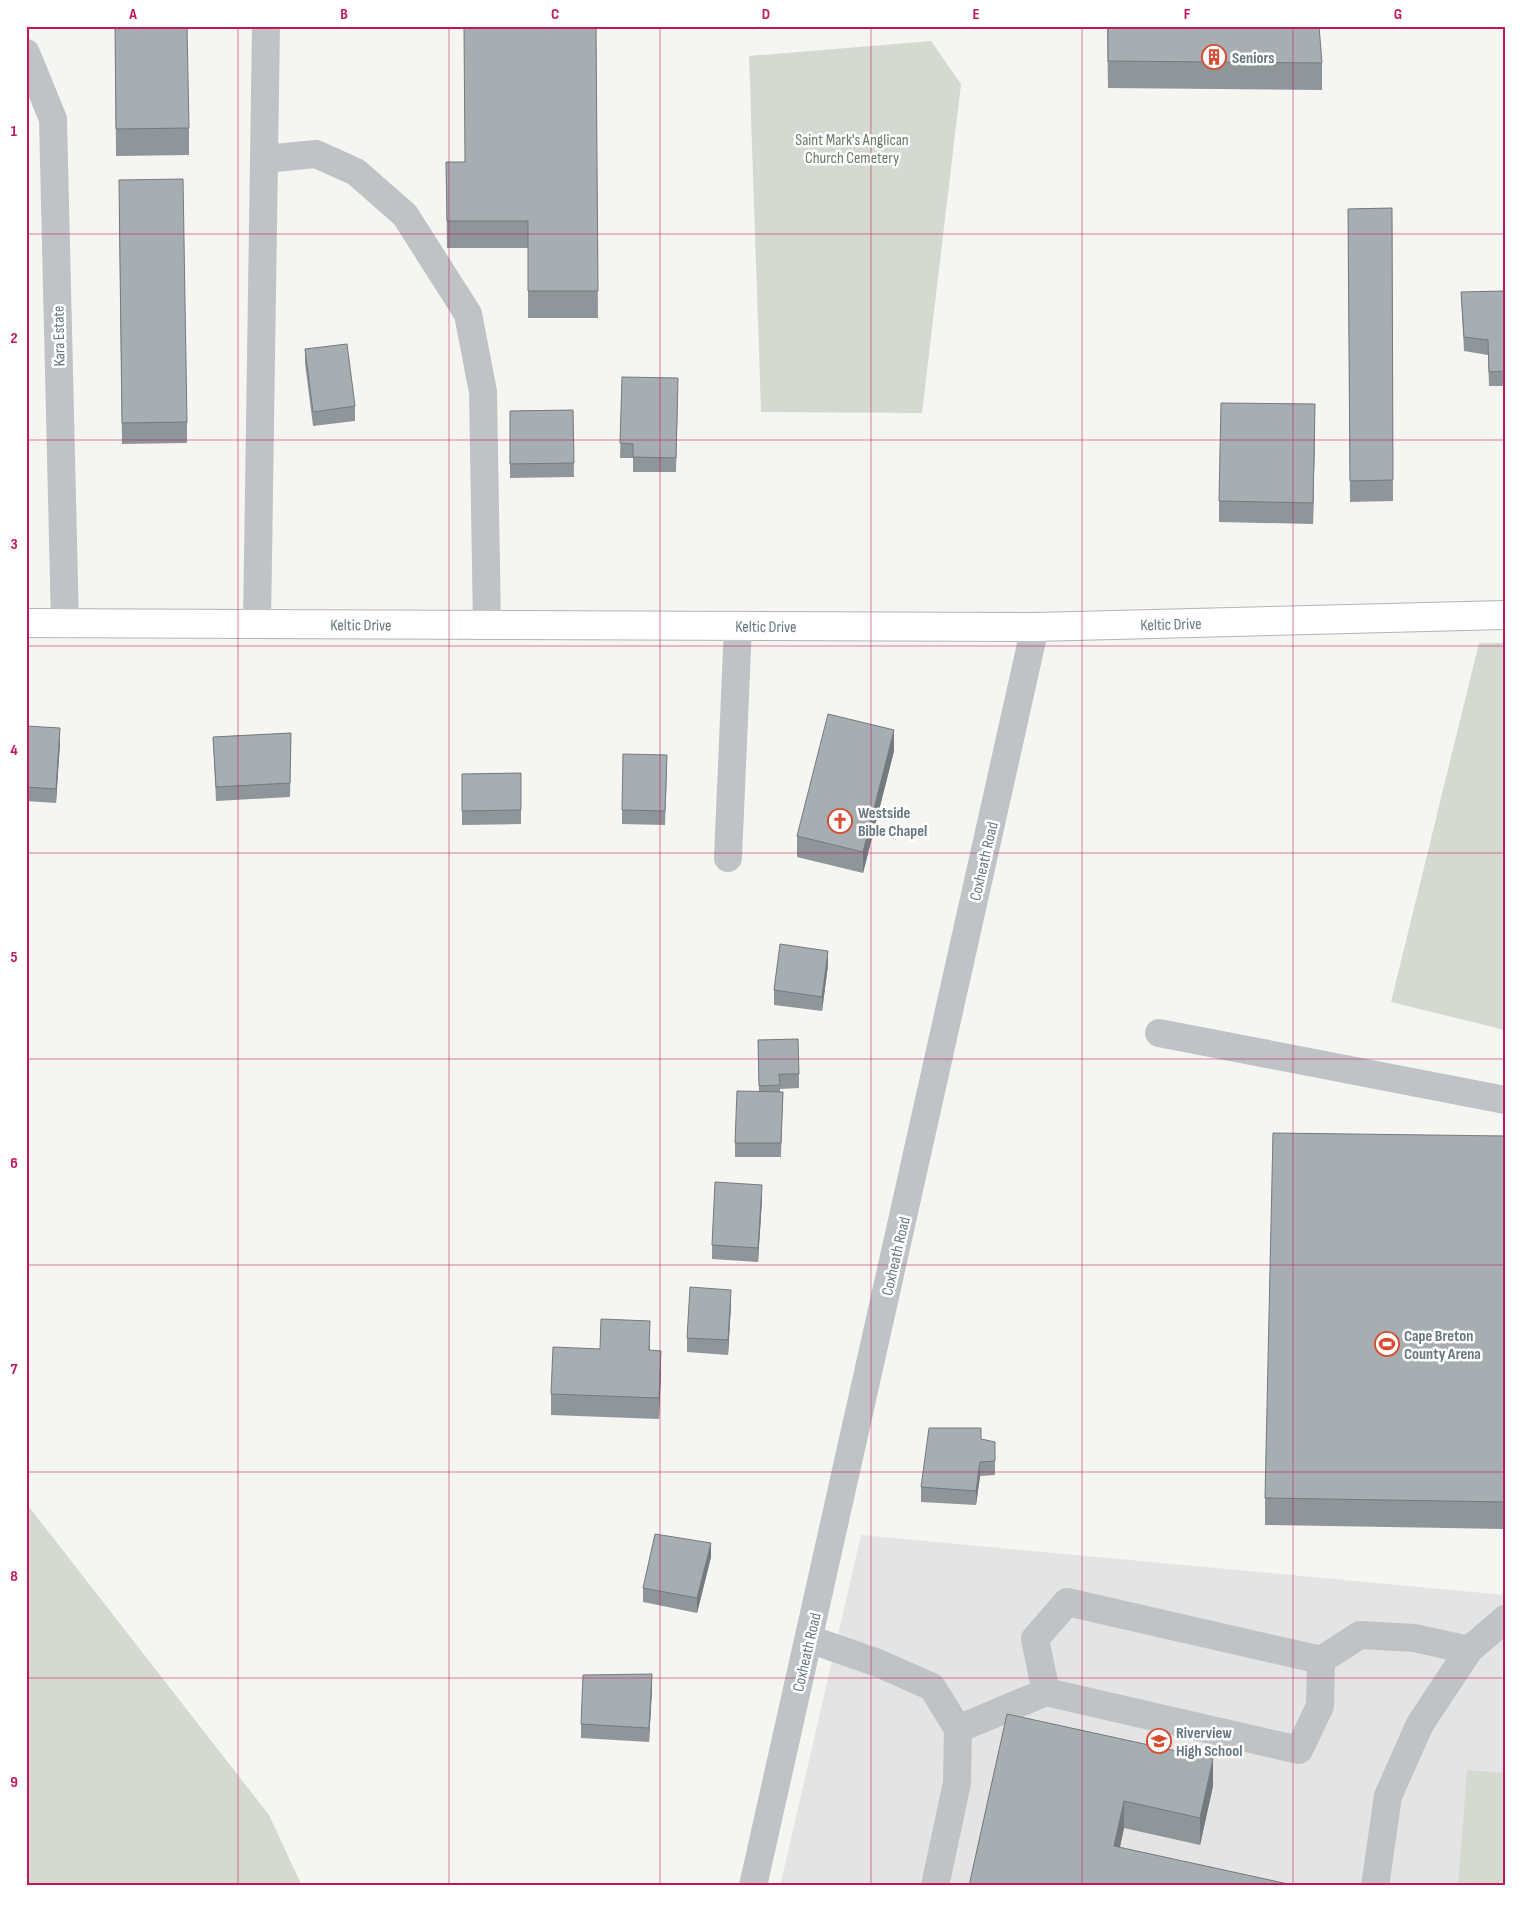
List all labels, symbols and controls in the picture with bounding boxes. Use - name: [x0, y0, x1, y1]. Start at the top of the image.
- text: A: [128, 5, 137, 24]
- text: B: [340, 5, 348, 24]
- text: C: [551, 5, 559, 24]
- text: D: [762, 5, 770, 24]
- text: E: [973, 5, 980, 24]
- text: F: [1184, 5, 1191, 24]
- text: G: [1394, 5, 1402, 24]
- building icon: Seniors: [1201, 44, 1227, 70]
- place label: Seniors: [1232, 49, 1274, 68]
- text: 1: [11, 122, 18, 141]
- park label: Saint Mark's Anglican Church Cemetery: [795, 131, 909, 168]
- street label: Kara Estate: [49, 305, 70, 367]
- text: 2: [10, 329, 18, 348]
- text: 3: [10, 535, 18, 554]
- street label: Keltic Drive: [1140, 615, 1202, 635]
- street label: Keltic Drive: [330, 616, 392, 635]
- street label: Keltic Drive: [735, 618, 797, 637]
- text: 4: [10, 741, 18, 760]
- place label: Westside Bible Chapel: [858, 804, 927, 841]
- church icon: Westside Bible Chapel: [827, 808, 853, 834]
- street label: Coxheath Road: [966, 820, 1003, 903]
- text: 5: [10, 948, 18, 967]
- text: 6: [10, 1154, 18, 1173]
- street label: Coxheath Road: [878, 1215, 915, 1298]
- place label: Cape Breton County Arena: [1404, 1327, 1481, 1364]
- sports icon: Cape Breton County Arena: [1374, 1331, 1400, 1357]
- text: 7: [11, 1360, 18, 1379]
- text: 8: [10, 1567, 18, 1586]
- street label: Coxheath Road: [789, 1611, 826, 1694]
- place label: Riverview High School: [1176, 1724, 1242, 1761]
- school or university icon: Riverview High School: [1146, 1728, 1172, 1754]
- text: 9: [10, 1773, 18, 1792]

